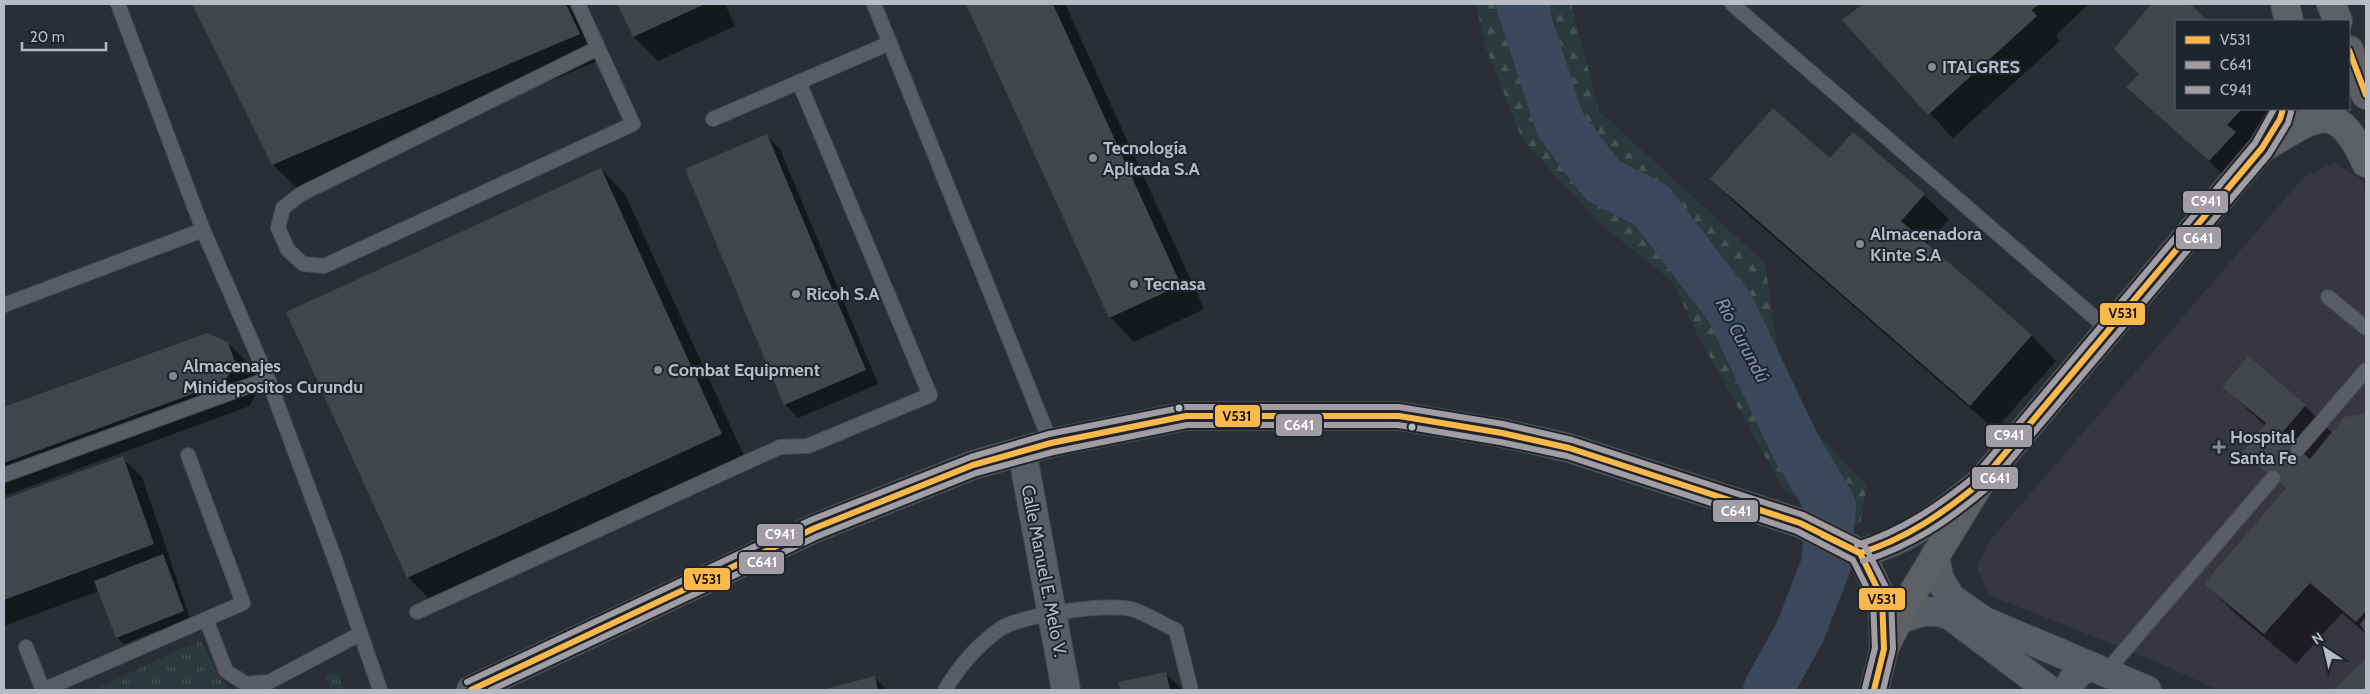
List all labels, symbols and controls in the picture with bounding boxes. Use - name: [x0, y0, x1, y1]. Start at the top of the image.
- scale bar: [22, 20, 106, 52]
- legend: [2175, 20, 2350, 110]
- text: 20 m: [30, 28, 65, 46]
- text: V531: [2220, 31, 2250, 49]
- place label: ITALGRES: [1942, 56, 2020, 78]
- text: C641: [2220, 56, 2251, 74]
- marker: ITALGRES: [1926, 61, 1938, 73]
- text: C941: [2220, 81, 2251, 99]
- place label: Tecnología Aplicada S.A: [1103, 137, 1200, 180]
- marker: Tecnología Aplicada S.A: [1087, 152, 1099, 164]
- line badge: C941: [2182, 190, 2229, 214]
- text: C941: [2191, 192, 2221, 210]
- place label: Almacenadora Kinte S.A: [1870, 223, 1982, 266]
- line badge: C641: [2175, 226, 2222, 250]
- text: C641: [2183, 229, 2213, 247]
- marker: Almacenadora Kinte S.A: [1854, 238, 1866, 250]
- place label: Tecnasa: [1144, 273, 1206, 295]
- marker: Tecnasa: [1128, 278, 1140, 290]
- place label: Ricoh S.A: [806, 283, 880, 305]
- marker: Ricoh S.A: [790, 288, 802, 300]
- water label: Río Curundú: [1711, 294, 1774, 387]
- line badge: V531: [2099, 302, 2146, 326]
- text: V531: [2109, 304, 2137, 322]
- place label: Almacenajes Minidepositos Curundu: [183, 355, 363, 398]
- place label: Combat Equipment: [668, 359, 820, 381]
- marker: Combat Equipment: [652, 364, 664, 376]
- marker: Almacenajes Minidepositos Curundu: [167, 370, 179, 382]
- unlabelled marker: [1174, 403, 1184, 413]
- line badge: V531: [1214, 404, 1261, 428]
- text: V531: [1223, 407, 1251, 425]
- line badge: C641: [1275, 413, 1323, 437]
- text: C641: [1284, 416, 1314, 434]
- unlabelled marker: [1407, 422, 1417, 432]
- line badge: C941: [1985, 424, 2033, 448]
- text: C941: [1994, 426, 2024, 444]
- place label: Hospital Santa Fe: [2230, 426, 2297, 469]
- marker: Hospital Santa Fe: [2212, 440, 2226, 454]
- line badge: C641: [1971, 466, 2019, 490]
- text: C641: [1980, 469, 2010, 487]
- street label: Calle Manuel E. Melo V.: [1017, 483, 1071, 659]
- line badge: C641: [1712, 499, 1759, 523]
- text: C641: [1721, 502, 1751, 520]
- line badge: C941: [756, 523, 804, 547]
- text: C941: [765, 525, 795, 543]
- line badge: C641: [738, 551, 785, 575]
- text: C641: [747, 553, 777, 571]
- line badge: V531: [683, 567, 731, 591]
- text: V531: [693, 570, 721, 588]
- line badge: V531: [1858, 587, 1906, 611]
- text: V531: [1868, 590, 1896, 608]
- north arrow: [2300, 624, 2350, 674]
- text: N: [2308, 628, 2327, 649]

